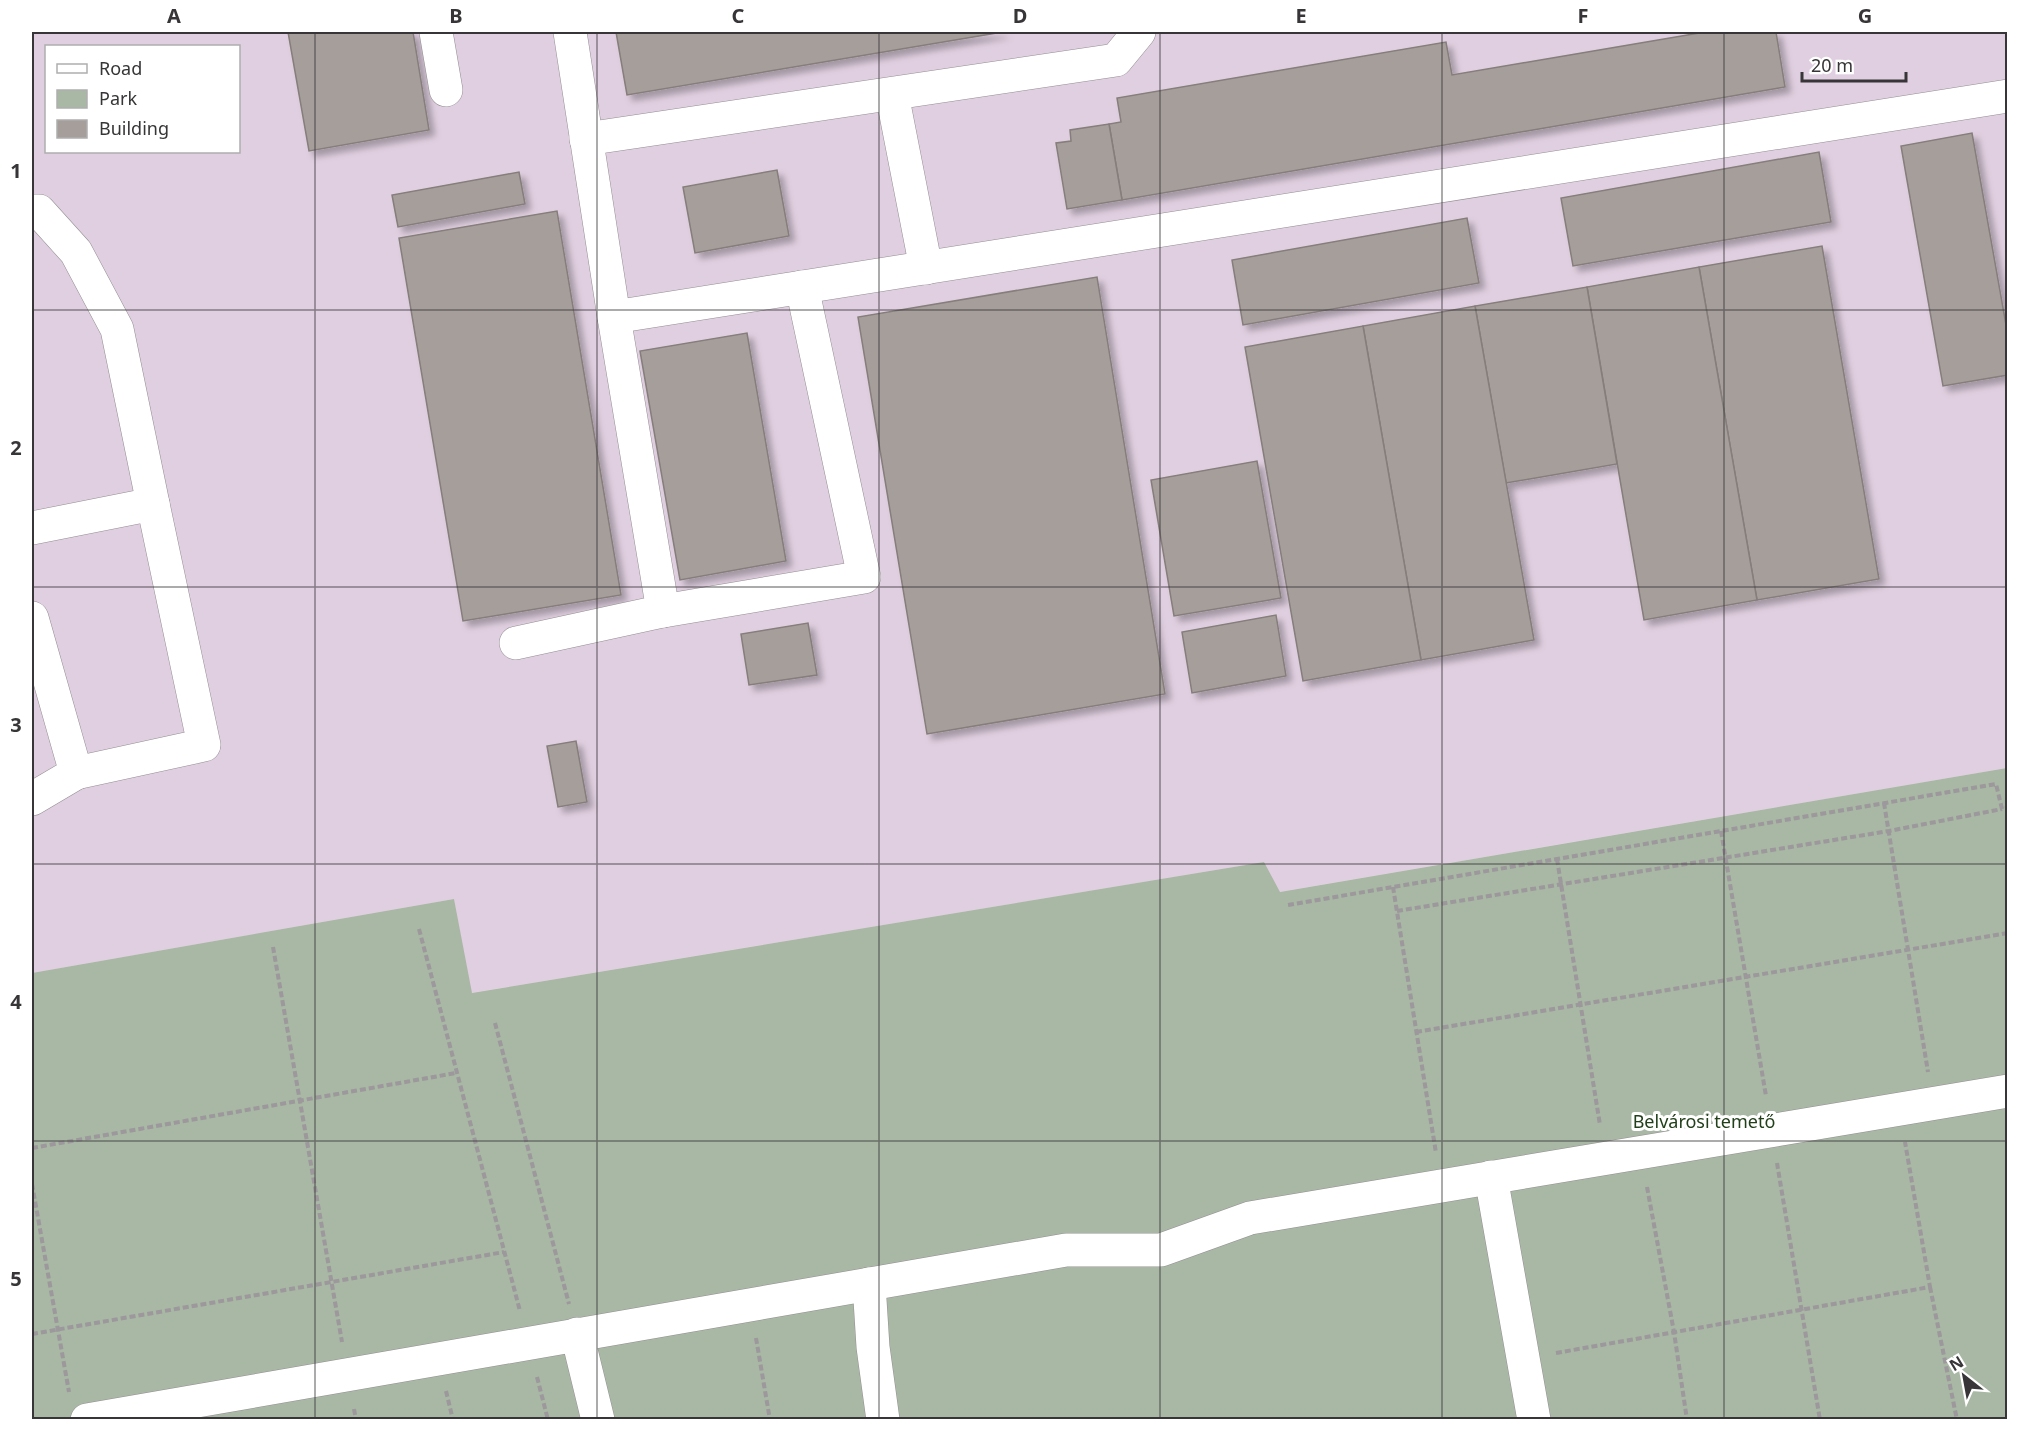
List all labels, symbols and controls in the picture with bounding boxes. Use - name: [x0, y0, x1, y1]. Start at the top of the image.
- text: A: [167, 2, 181, 29]
- text: B: [449, 2, 463, 29]
- text: C: [732, 2, 745, 29]
- text: D: [1013, 2, 1027, 29]
- text: E: [1295, 2, 1307, 29]
- text: F: [1578, 2, 1588, 29]
- text: G: [1858, 2, 1872, 29]
- legend: [45, 45, 240, 153]
- scale bar: [1802, 45, 1906, 83]
- text: 20 m: [1811, 53, 1853, 77]
- text: Road: [99, 56, 142, 80]
- text: Park: [99, 86, 137, 110]
- text: Building: [99, 116, 169, 140]
- text: 1: [10, 157, 22, 184]
- text: 2: [10, 434, 22, 461]
- text: 3: [10, 711, 22, 738]
- text: 4: [10, 988, 22, 1015]
- park label: Belvárosi temető: [1633, 1109, 1775, 1133]
- text: 5: [10, 1265, 22, 1292]
- north arrow: [1934, 1346, 1994, 1406]
- text: N: [1945, 1350, 1968, 1376]

